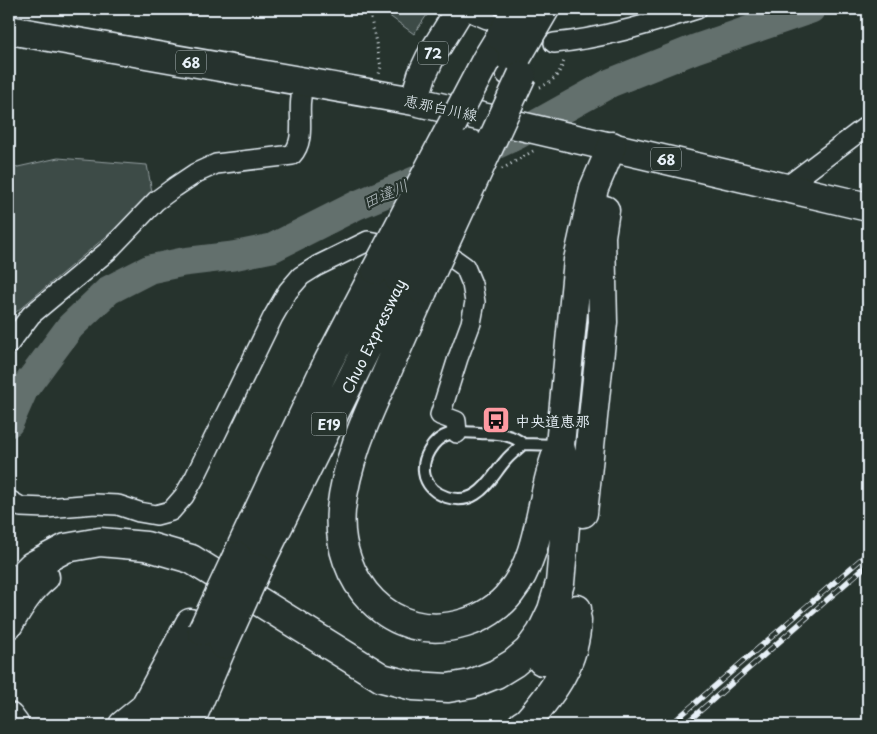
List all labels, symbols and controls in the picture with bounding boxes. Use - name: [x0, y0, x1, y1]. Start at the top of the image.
- road number: 72: [418, 42, 448, 64]
- road number: 68: [176, 51, 206, 74]
- street label: 恵那白川線: [402, 88, 480, 126]
- road number: 68: [651, 148, 681, 170]
- water label: 田違川: [358, 172, 412, 214]
- street label: Chuo Expressway: [335, 275, 411, 397]
- bus stop icon: 中央道恵那: [481, 405, 511, 435]
- place label: 中央道恵那: [515, 409, 590, 432]
- road number: E19: [312, 412, 346, 436]

